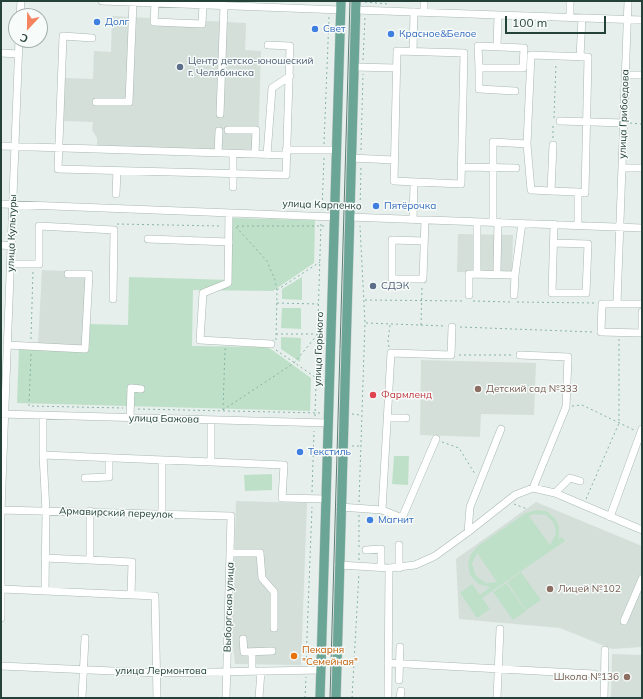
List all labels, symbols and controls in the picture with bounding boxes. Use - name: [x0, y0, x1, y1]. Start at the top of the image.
- north arrow: [8, 8, 48, 48]
- scale bar: [507, 8, 608, 34]
- text: 100 m: [512, 15, 547, 30]
- place label: Долг: [105, 16, 129, 28]
- marker: Долг: [92, 17, 102, 27]
- place label: Свет: [323, 23, 346, 35]
- marker: Свет: [310, 24, 320, 34]
- place label: Красное&Белое: [399, 28, 476, 40]
- marker: Красное&Белое: [386, 29, 396, 39]
- text: С: [18, 30, 30, 46]
- place label: Центр детско-юношеский г. Челябинска: [188, 55, 313, 78]
- marker: Центр детско-юношеский г. Челябинска: [175, 62, 185, 72]
- street label: улица Грибоедова: [616, 69, 632, 159]
- street label: улица Культуры: [5, 194, 19, 272]
- street label: улица Карпенко: [282, 198, 362, 212]
- place label: Пятёрочка: [384, 200, 436, 212]
- marker: Пятёрочка: [371, 201, 381, 211]
- place label: СДЭК: [381, 280, 409, 292]
- marker: СДЭК: [368, 281, 378, 291]
- street label: улица Горького: [312, 311, 326, 387]
- place label: Детский сад №333: [486, 383, 578, 395]
- marker: Детский сад №333: [473, 384, 483, 394]
- place label: Фармленд: [381, 389, 432, 401]
- marker: Фармленд: [368, 390, 378, 400]
- street label: улица Бажова: [129, 412, 199, 426]
- place label: Текстиль: [308, 446, 351, 458]
- marker: Текстиль: [295, 447, 305, 457]
- street label: Армавирский переулок: [59, 505, 173, 521]
- place label: Магнит: [378, 514, 414, 526]
- marker: Магнит: [365, 515, 375, 525]
- street label: Выборгская улица: [221, 562, 237, 652]
- place label: Лицей №102: [558, 583, 621, 595]
- marker: Лицей №102: [545, 584, 555, 594]
- place label: Пекарня "Семейная": [302, 644, 358, 668]
- marker: Пекарня "Семейная": [289, 651, 299, 661]
- street label: улица Лермонтова: [115, 665, 207, 677]
- place label: Школа №136: [554, 671, 619, 683]
- marker: Школа №136: [622, 672, 632, 682]

